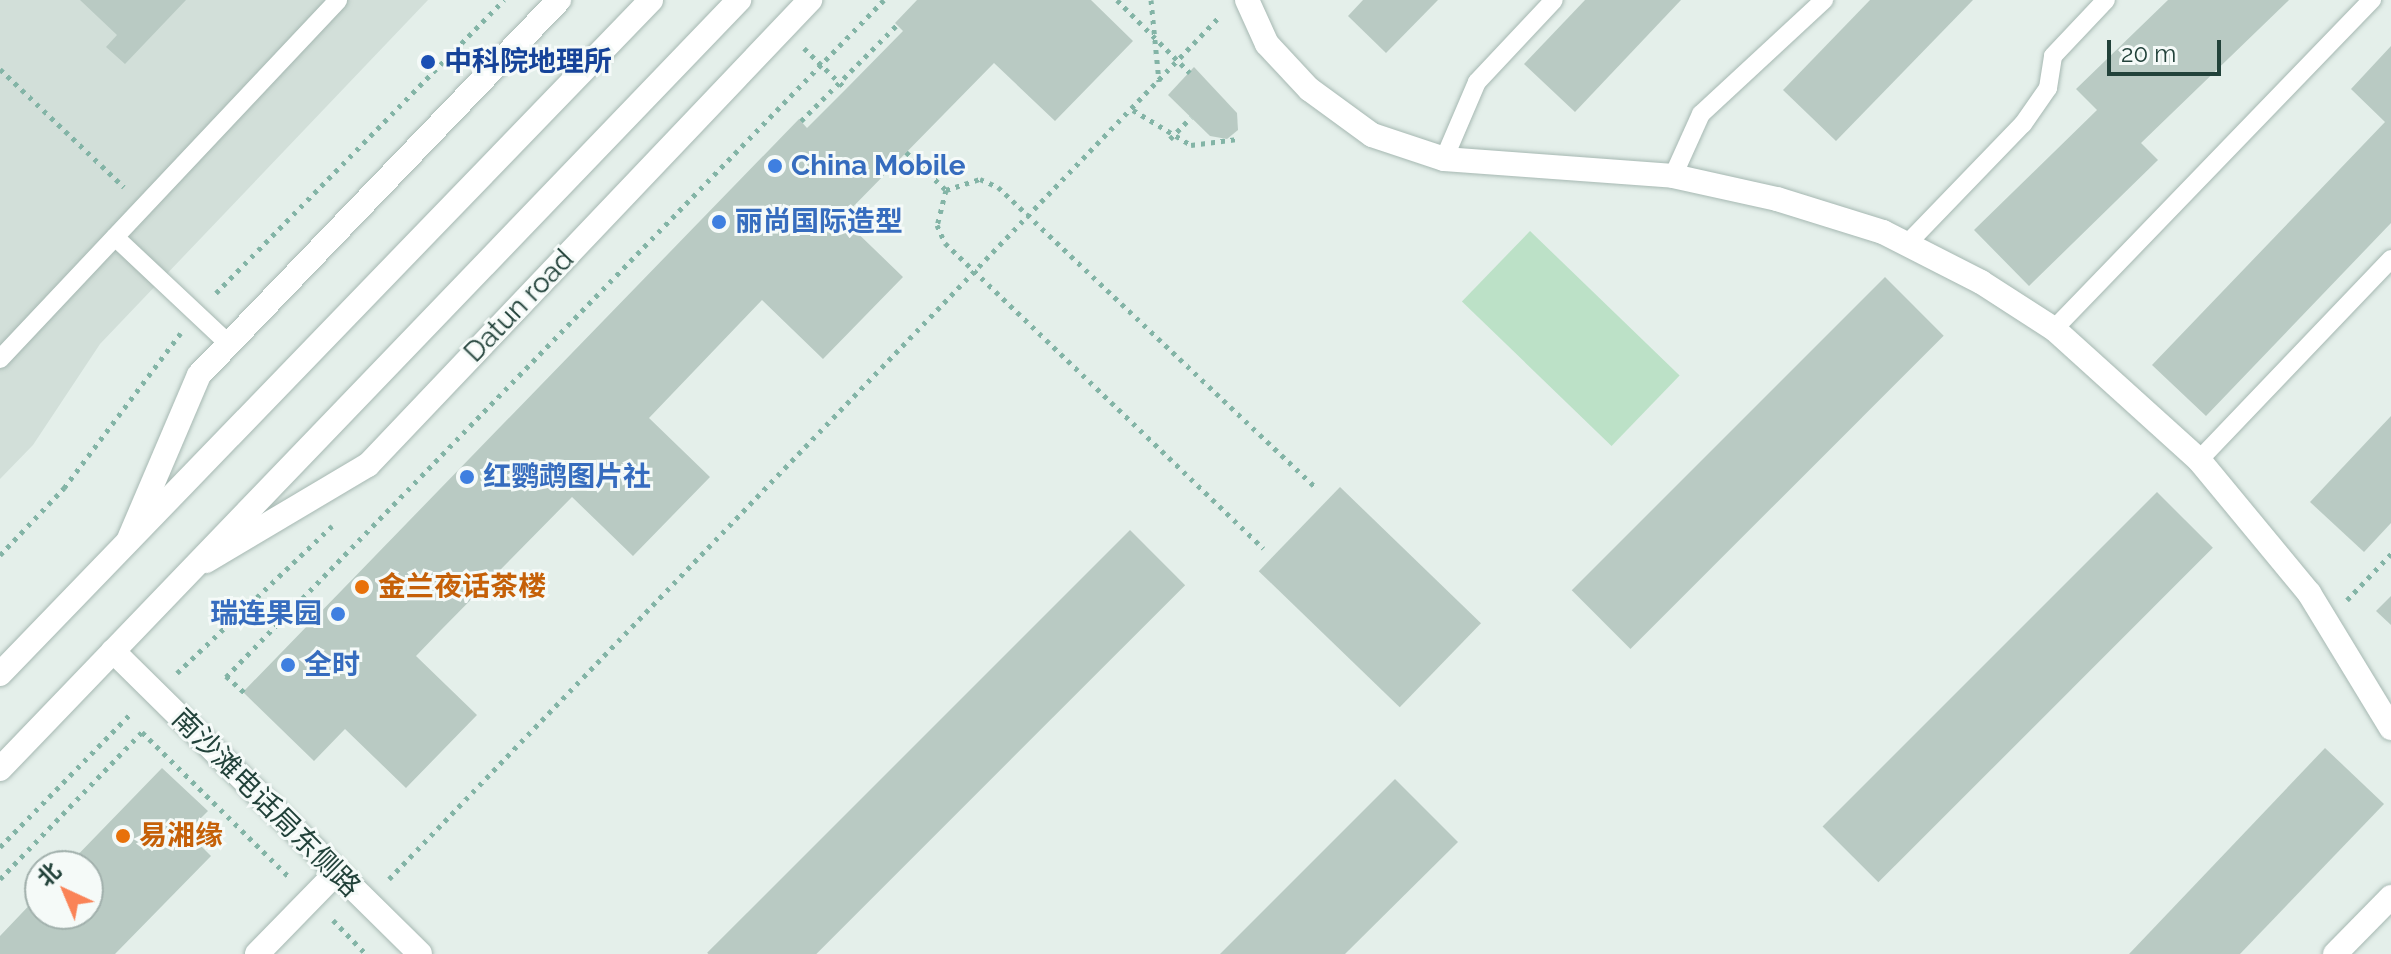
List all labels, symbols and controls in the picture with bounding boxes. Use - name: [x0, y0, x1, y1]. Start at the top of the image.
- scale bar: [2111, 24, 2225, 74]
- text: 20 m: [2121, 39, 2176, 68]
- place label: 中科院地理所: [444, 45, 612, 79]
- marker: 中科院地理所: [419, 53, 437, 71]
- place label: China Mobile: [791, 149, 965, 183]
- marker: China Mobile: [766, 157, 784, 175]
- place label: 丽尚国际造型: [735, 205, 903, 239]
- marker: 丽尚国际造型: [710, 213, 728, 231]
- street label: Datun road: [457, 243, 581, 369]
- place label: 红鹦鹉图片社: [483, 460, 651, 494]
- marker: 红鹦鹉图片社: [458, 468, 476, 486]
- place label: 金兰夜话茶楼: [378, 570, 546, 604]
- marker: 金兰夜话茶楼: [353, 578, 371, 596]
- place label: 瑞连果园: [210, 597, 322, 631]
- marker: 瑞连果园: [329, 605, 347, 623]
- place label: 全时: [304, 648, 360, 682]
- marker: 全时: [279, 656, 297, 674]
- street label: 南沙滩电话局东侧路: [165, 702, 367, 904]
- place label: 易湘缘: [139, 819, 223, 853]
- marker: 易湘缘: [114, 827, 132, 845]
- north arrow: [24, 850, 104, 930]
- text: 北: [32, 857, 66, 891]

